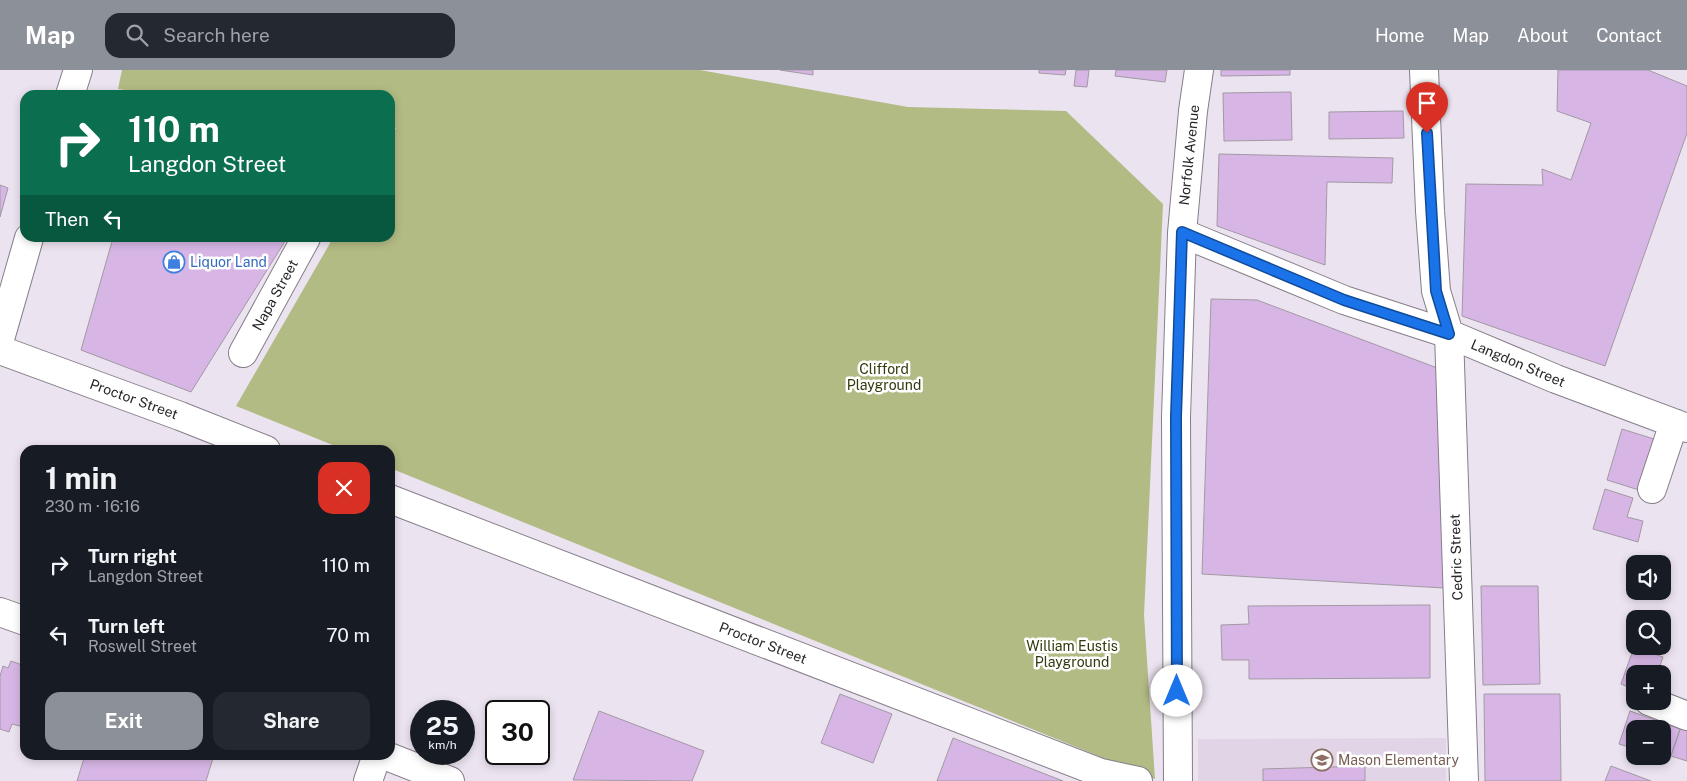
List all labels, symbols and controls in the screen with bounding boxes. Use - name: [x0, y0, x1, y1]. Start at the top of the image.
- search box: [105, 13, 455, 58]
- text: Map: [25, 21, 75, 49]
- icon: search: [123, 21, 151, 49]
- text: Search here: [163, 24, 270, 46]
- text: Home: [1375, 25, 1425, 46]
- text: Map: [1453, 25, 1489, 46]
- text: About: [1517, 25, 1568, 46]
- text: Contact: [1596, 25, 1662, 46]
- pin: [1406, 82, 1448, 133]
- icon: arrive: [1413, 89, 1441, 117]
- street label: Norfolk Avenue: [1176, 104, 1202, 206]
- text: 110 m: [128, 109, 220, 150]
- icon: right: [45, 110, 110, 175]
- text: Langdon Street: [128, 151, 286, 177]
- icon: left: [99, 205, 127, 233]
- text: Then: [45, 208, 89, 230]
- shop icon: Liquor Land: [162, 250, 186, 274]
- place label: Liquor Land: [190, 254, 267, 270]
- street label: Napa Street: [249, 257, 301, 333]
- street label: Langdon Street: [1468, 336, 1568, 390]
- park label: Clifford Playground: [847, 361, 921, 393]
- street label: Proctor Street: [88, 376, 180, 422]
- text: 1 min: [45, 460, 117, 496]
- button: close: [318, 462, 370, 514]
- text: 230 m · 16:16: [45, 497, 140, 516]
- street label: Cedric Street: [1446, 513, 1466, 601]
- text: Turn right: [88, 545, 177, 567]
- icon: right: [45, 551, 73, 579]
- text: 110 m: [322, 554, 370, 576]
- map controls: [1626, 555, 1671, 765]
- button: sound: [1626, 555, 1671, 600]
- text: Langdon Street: [88, 567, 203, 586]
- button: search: [1626, 610, 1671, 655]
- text: Turn left: [88, 615, 165, 637]
- street label: Proctor Street: [717, 619, 809, 667]
- icon: left: [45, 621, 73, 649]
- text: 70 m: [326, 624, 370, 646]
- text: Roswell Street: [88, 637, 197, 656]
- park label: William Eustis Playground: [1026, 638, 1118, 670]
- position arrow: [1150, 664, 1202, 716]
- button: +: [1626, 665, 1671, 710]
- button: Exit: [45, 692, 203, 750]
- button: Share: [213, 692, 370, 750]
- speed limit sign: 30: [485, 700, 550, 765]
- text: 25: [426, 711, 459, 741]
- button: −: [1626, 720, 1671, 765]
- text: km/h: [428, 738, 457, 752]
- school or university icon: Mason Elementary: [1310, 748, 1334, 772]
- place label: Mason Elementary: [1338, 752, 1459, 768]

